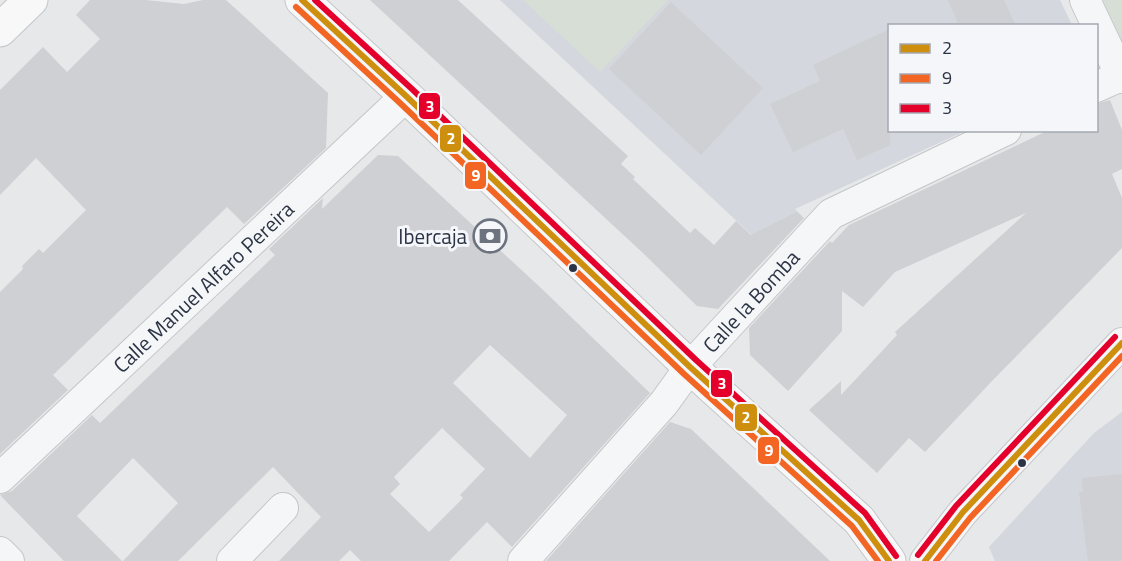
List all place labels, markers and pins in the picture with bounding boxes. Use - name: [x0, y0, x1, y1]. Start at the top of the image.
- bank icon: Ibercaja: [472, 218, 508, 254]
- place label: Ibercaja: [398, 220, 467, 252]
- unlabelled marker: [567, 262, 579, 274]
- unlabelled marker: [1016, 457, 1028, 469]

